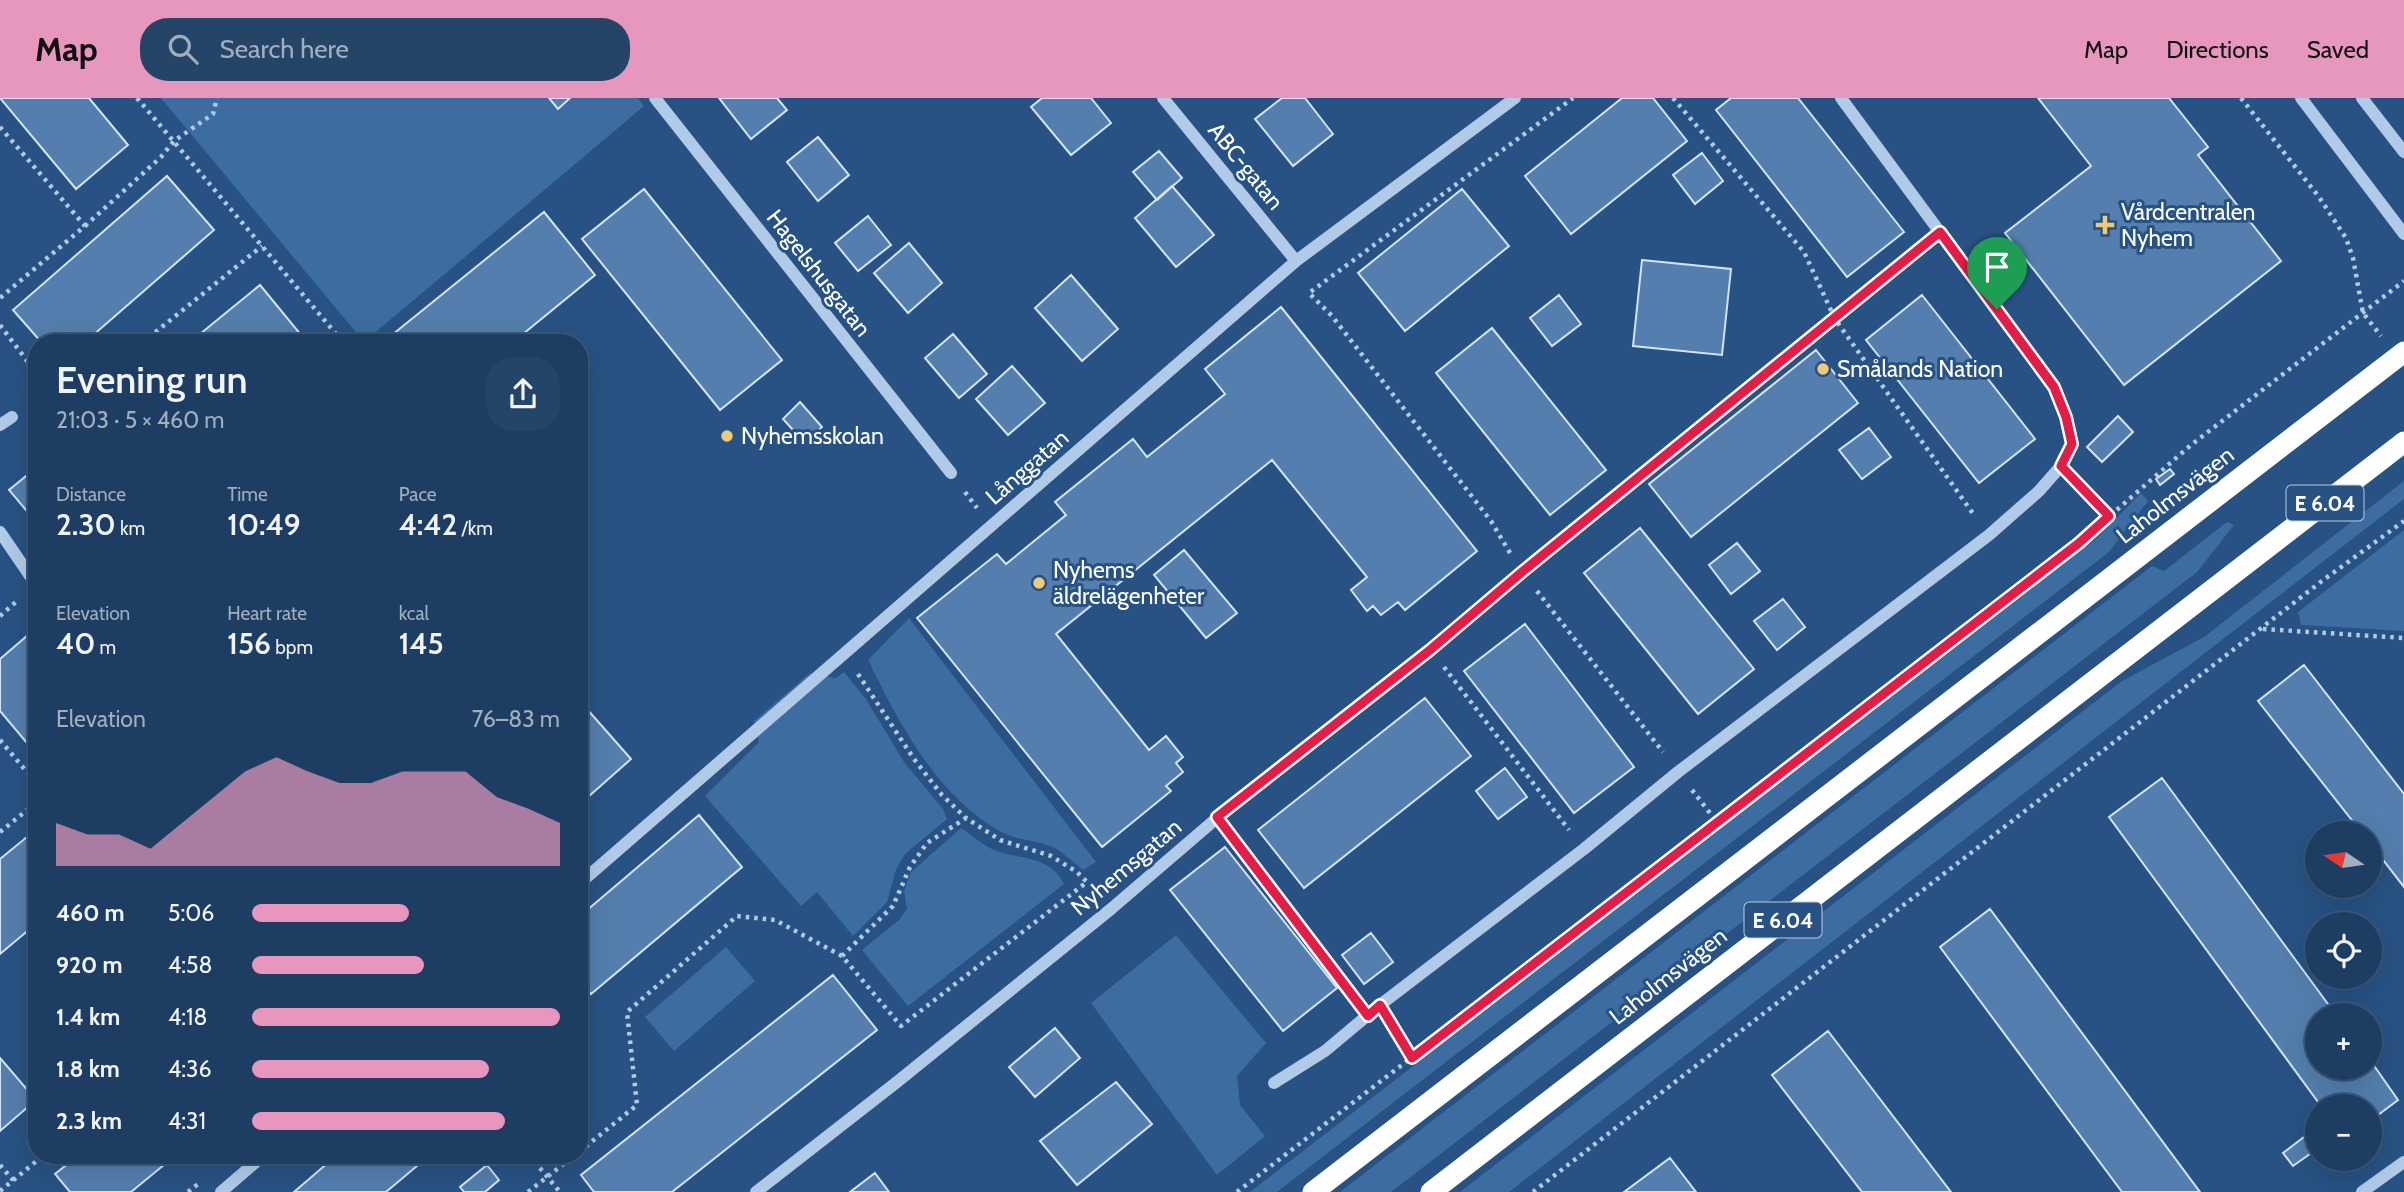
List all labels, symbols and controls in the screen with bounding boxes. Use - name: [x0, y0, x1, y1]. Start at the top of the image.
- search box: [140, 18, 630, 81]
- text: Map: [35, 29, 98, 69]
- icon: search: [164, 30, 202, 68]
- text: Search here: [220, 33, 349, 65]
- text: Map: [2084, 35, 2128, 64]
- text: Directions: [2166, 35, 2269, 64]
- text: Saved: [2307, 35, 2369, 64]
- street label: ABC-gatan: [1202, 117, 1290, 215]
- place label: Vårdcentralen Nyhem: [2121, 198, 2255, 252]
- street label: Hagelshusgatan: [761, 204, 877, 342]
- marker: Vårdcentralen Nyhem: [2095, 215, 2115, 235]
- pin: [1967, 237, 2027, 309]
- icon: arrive: [1978, 248, 2016, 286]
- place label: Smålands Nation: [1837, 355, 2003, 383]
- text: Evening run: [56, 356, 248, 403]
- button: share: [486, 357, 560, 431]
- marker: Smålands Nation: [1815, 361, 1831, 377]
- text: 21:03 · 5 × 460 m: [56, 406, 225, 434]
- place label: Nyhemsskolan: [741, 422, 884, 450]
- street label: Långgatan: [980, 423, 1074, 511]
- marker: Nyhemsskolan: [719, 428, 735, 444]
- street label: Laholmsvägen: [2111, 441, 2239, 549]
- text: Distance: [56, 483, 126, 506]
- text: Time: [227, 483, 268, 506]
- text: Pace: [399, 483, 437, 506]
- road number: E 6.04: [2286, 486, 2364, 520]
- text: 2.30: [56, 506, 116, 543]
- text: 10:49: [227, 506, 301, 543]
- text: 4:42: [399, 506, 457, 543]
- text: km: [116, 517, 145, 540]
- text: /km: [457, 517, 493, 540]
- place label: Nyhems äldrelägenheter: [1053, 556, 1205, 610]
- marker: Nyhems äldrelägenheter: [1031, 575, 1047, 591]
- text: Elevation: [56, 602, 130, 625]
- text: Heart rate: [227, 602, 307, 625]
- text: kcal: [399, 602, 429, 625]
- text: 40: [56, 625, 95, 662]
- text: 156: [227, 625, 271, 662]
- text: 145: [399, 625, 444, 662]
- text: m: [95, 636, 116, 659]
- text: bpm: [271, 636, 313, 659]
- text: Elevation: [56, 705, 146, 733]
- text: 76–83 m: [472, 705, 560, 733]
- street label: Nyhemsgatan: [1065, 813, 1187, 921]
- north arrow: [2305, 821, 2382, 898]
- map controls: [2305, 821, 2382, 1171]
- text: 460 m: [56, 899, 125, 927]
- text: 5:06: [168, 899, 214, 927]
- road number: E 6.04: [1744, 902, 1822, 938]
- button: locate: [2305, 912, 2382, 989]
- street label: Laholmsvägen: [1604, 922, 1732, 1030]
- text: 920 m: [56, 951, 123, 979]
- text: 4:58: [168, 951, 212, 979]
- text: 1.4 km: [56, 1003, 120, 1031]
- text: 4:18: [168, 1003, 208, 1031]
- button: +: [2305, 1003, 2382, 1080]
- text: 1.8 km: [56, 1055, 120, 1083]
- text: 4:36: [168, 1055, 212, 1083]
- button: −: [2305, 1094, 2382, 1171]
- text: 2.3 km: [56, 1107, 122, 1135]
- text: 4:31: [168, 1107, 206, 1135]

